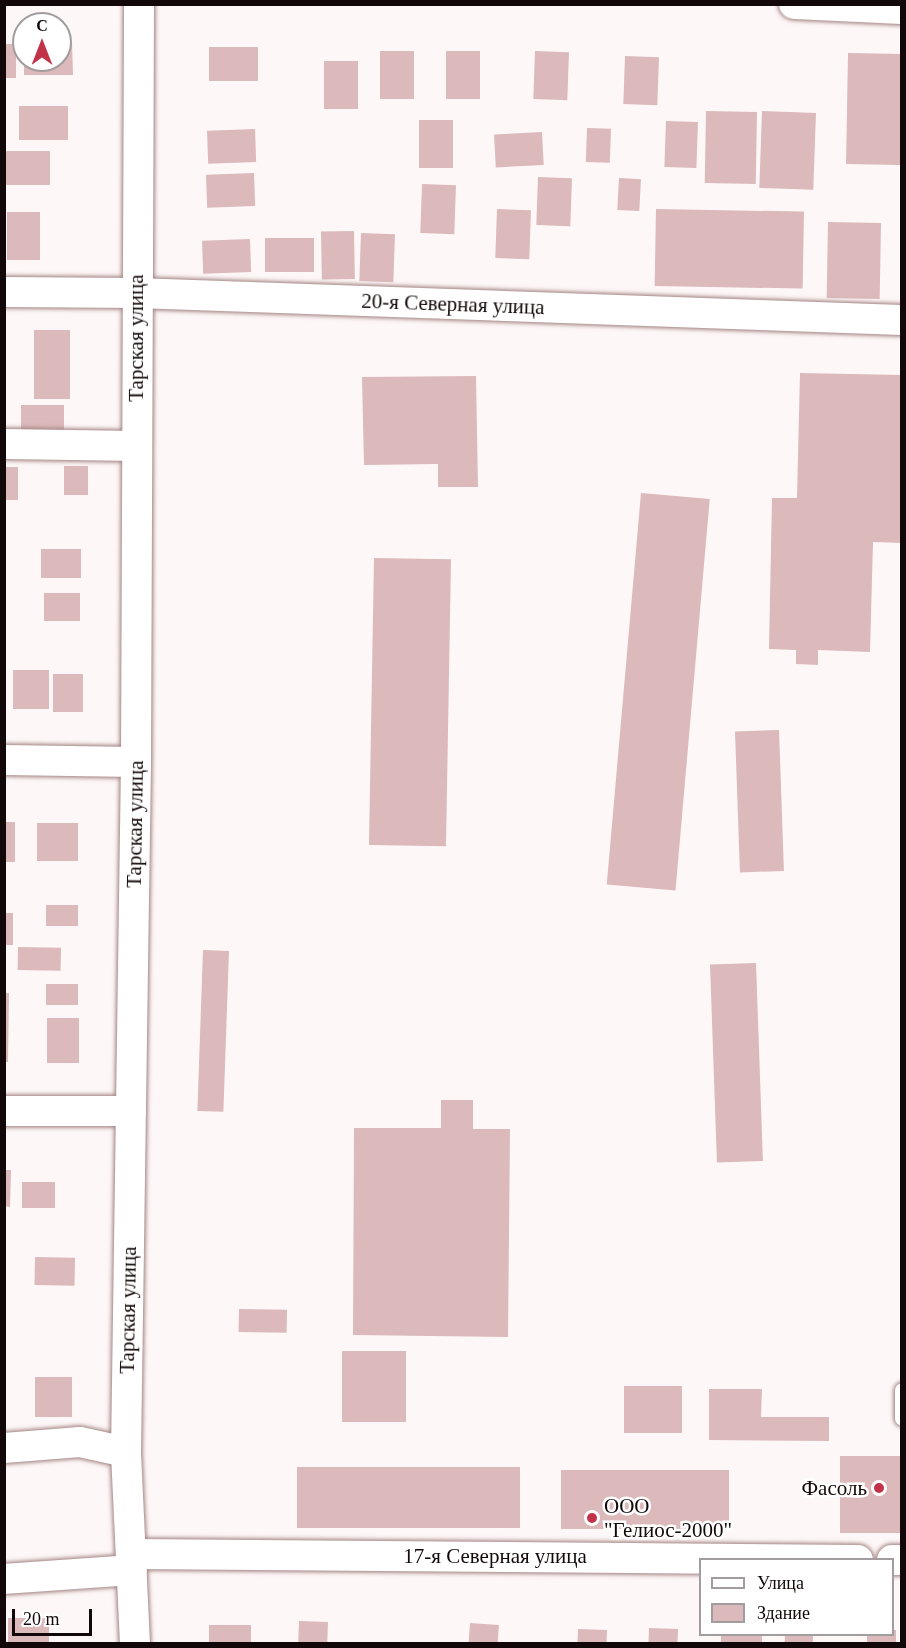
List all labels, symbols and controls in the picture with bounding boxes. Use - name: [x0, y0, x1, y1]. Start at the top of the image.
- north arrow: [12, 12, 72, 72]
- text: С: [36, 17, 48, 34]
- street label: Тарская улица: [123, 274, 149, 402]
- street label: 20-я Северная улица: [361, 288, 545, 320]
- street label: Тарская улица: [121, 760, 149, 888]
- street label: Тарская улица: [114, 1246, 142, 1374]
- place label: Фасоль: [801, 1475, 867, 1501]
- marker: Фасоль: [872, 1481, 886, 1495]
- place label: ООО "Гелиос-2000": [604, 1493, 732, 1543]
- marker: ООО "Гелиос-2000": [585, 1511, 599, 1525]
- street label: 17-я Северная улица: [403, 1543, 587, 1569]
- legend: [699, 1558, 894, 1636]
- text: Улица: [757, 1573, 804, 1593]
- scale bar: [15, 1597, 94, 1635]
- text: Здание: [757, 1603, 810, 1623]
- text: 20 m: [23, 1609, 60, 1629]

